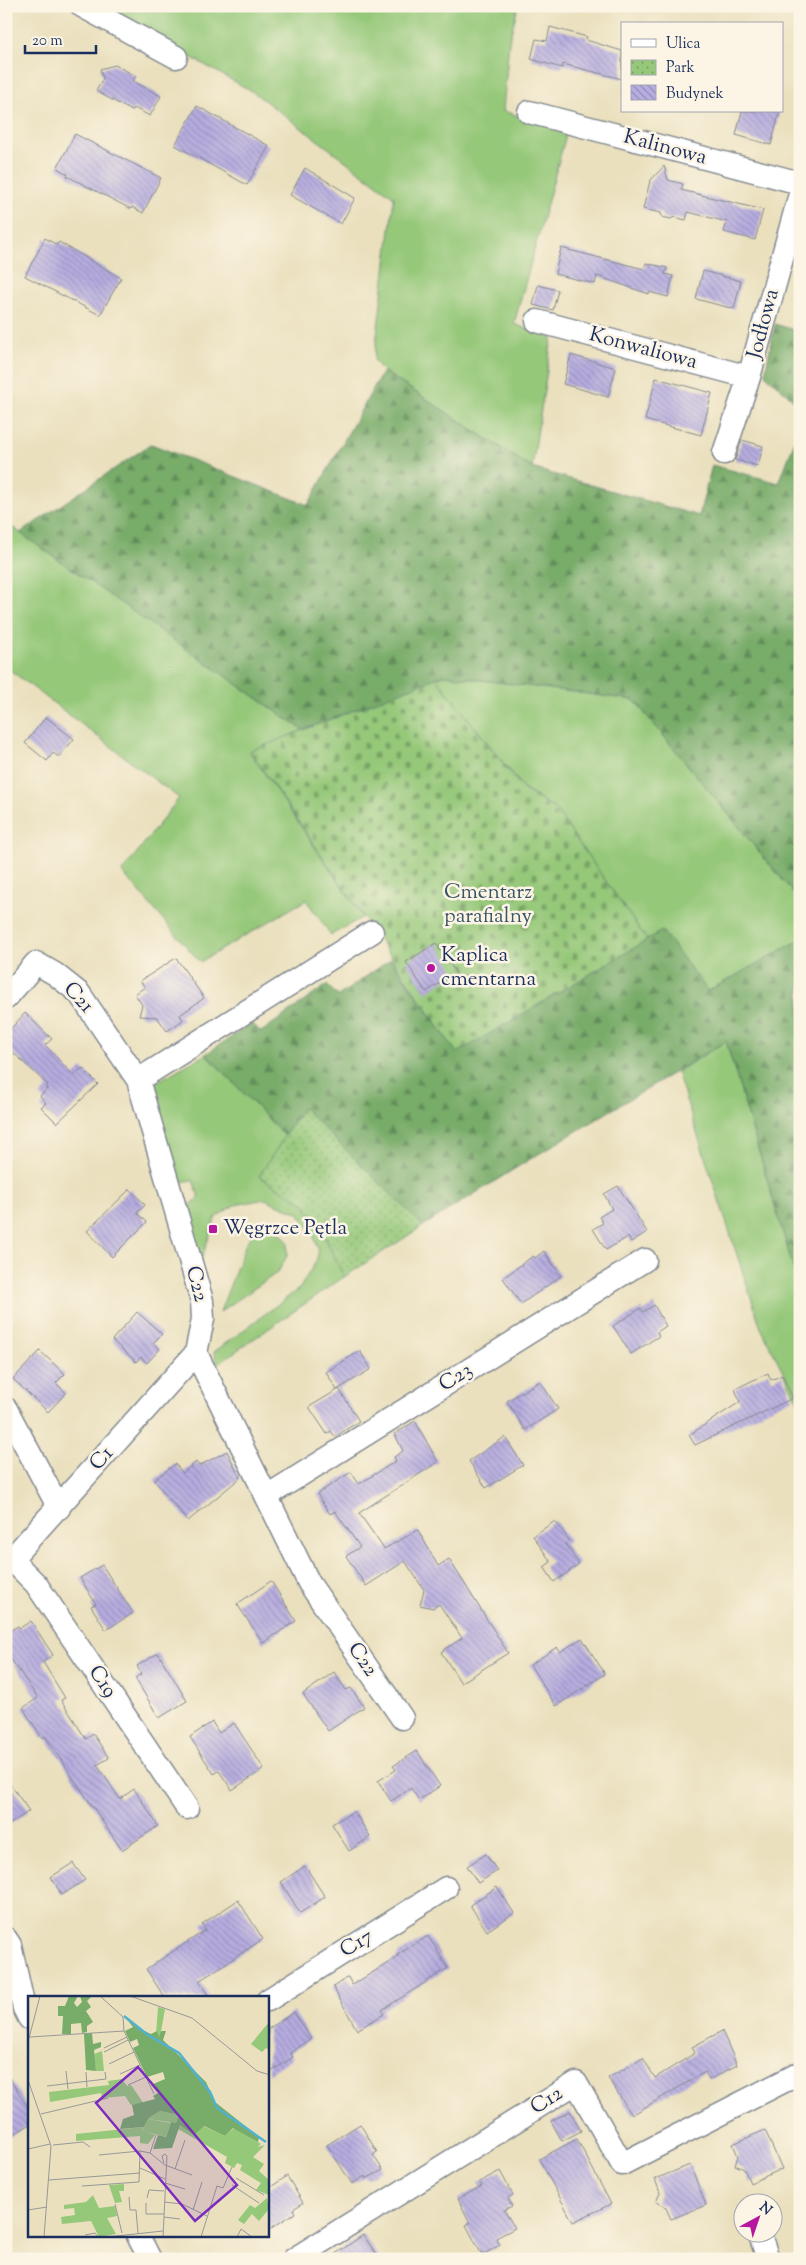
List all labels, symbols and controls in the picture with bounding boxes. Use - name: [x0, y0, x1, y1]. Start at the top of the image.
- scale bar: [25, 22, 96, 54]
- legend: [621, 22, 784, 112]
- text: 20 m: [32, 31, 63, 52]
- text: Ulica: [666, 34, 700, 55]
- text: Park: [666, 58, 695, 79]
- text: Budynek: [666, 84, 724, 105]
- street label: Kalinowa: [620, 122, 710, 174]
- street label: Jodłowa: [740, 285, 788, 363]
- street label: Konwaliowa: [586, 320, 701, 378]
- park label: Cmentarz parafialny: [444, 878, 532, 932]
- place label: Kaplica cmentarna: [441, 941, 536, 995]
- marker: Kaplica cmentarna: [425, 962, 437, 974]
- street label: C21: [56, 976, 100, 1020]
- place label: Węgrzce Pętla: [223, 1214, 348, 1244]
- marker: Węgrzce Pętla: [207, 1223, 219, 1235]
- street label: C22: [177, 1263, 215, 1305]
- street label: C23: [433, 1356, 479, 1400]
- street label: C1: [83, 1440, 121, 1478]
- street label: C22: [339, 1637, 385, 1683]
- street label: C19: [80, 1660, 124, 1704]
- street label: C17: [335, 1922, 380, 1966]
- inset map: [28, 1996, 269, 2238]
- street label: C12: [525, 2079, 569, 2123]
- north arrow: [734, 2192, 784, 2242]
- text: N: [754, 2198, 776, 2221]

